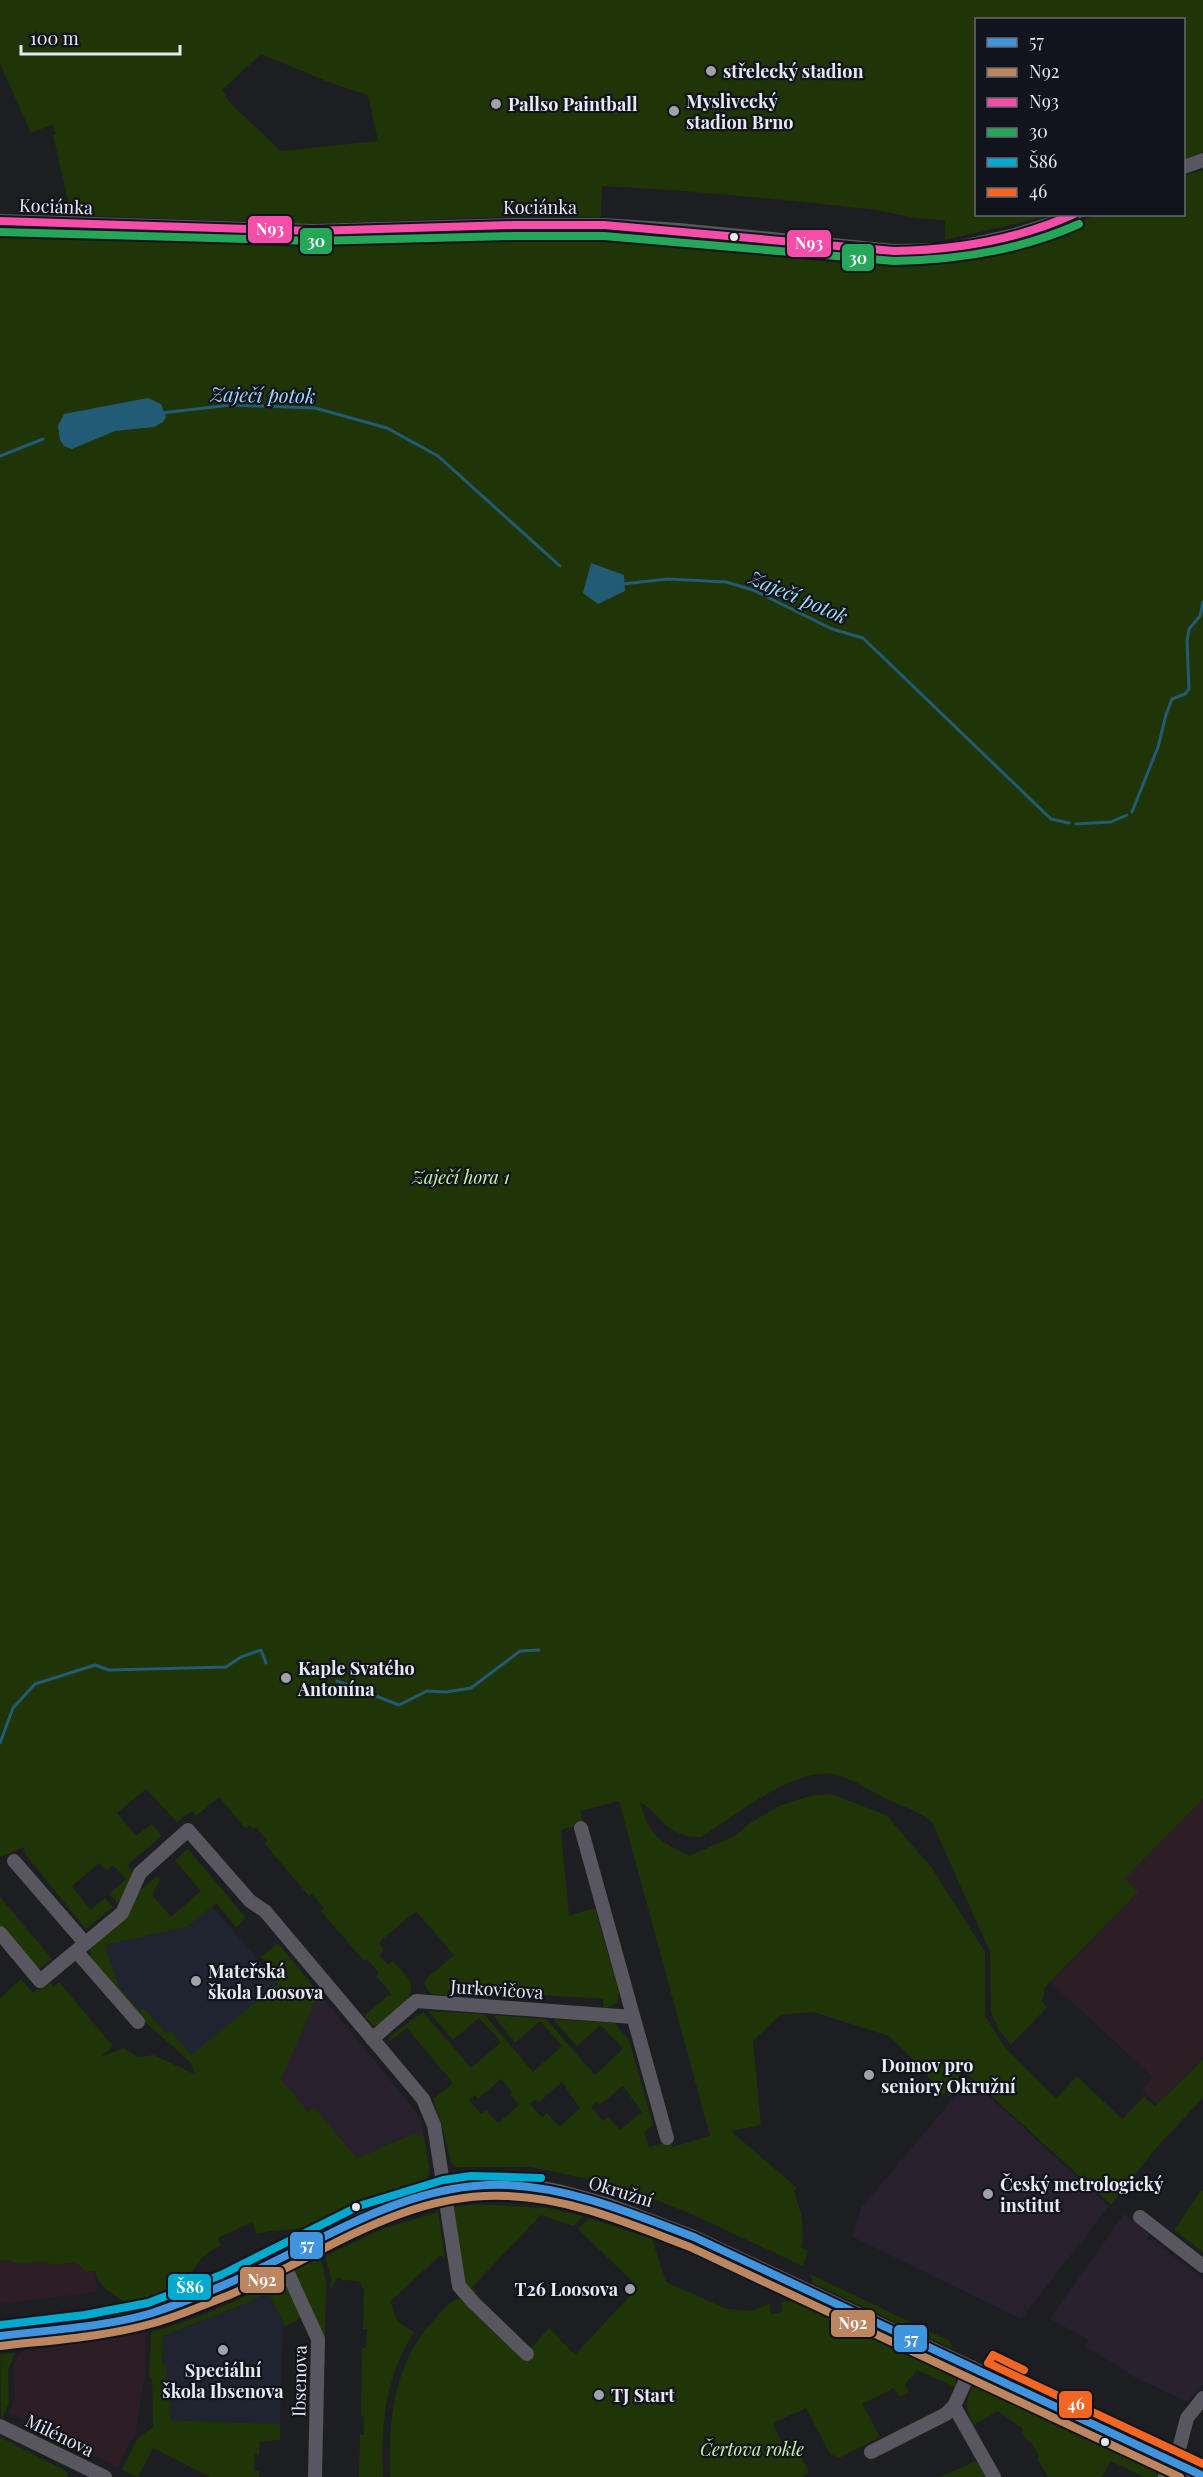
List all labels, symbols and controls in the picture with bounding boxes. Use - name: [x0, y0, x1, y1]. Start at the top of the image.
- scale bar: [21, 18, 180, 56]
- legend: [975, 18, 1185, 216]
- text: 100 m: [30, 26, 79, 50]
- text: 57: [1029, 29, 1044, 53]
- place label: střelecký stadion: [723, 59, 863, 83]
- text: N92: [1029, 59, 1060, 83]
- marker: střelecký stadion: [704, 64, 718, 78]
- place label: Myslivecký stadion Brno: [686, 89, 794, 134]
- text: N93: [1029, 89, 1059, 113]
- place label: Pallso Paintball: [508, 92, 638, 116]
- marker: Pallso Paintball: [489, 97, 503, 111]
- marker: Myslivecký stadion Brno: [667, 104, 681, 118]
- text: 30: [1029, 119, 1048, 143]
- text: Š86: [1029, 149, 1057, 173]
- text: 46: [1029, 179, 1047, 203]
- street label: Kociánka: [19, 193, 93, 219]
- street label: Kociánka: [503, 195, 577, 219]
- line badge: N93: [247, 215, 293, 244]
- text: N93: [256, 218, 284, 239]
- line badge: 30: [299, 227, 333, 255]
- line badge: N93: [786, 229, 832, 258]
- text: 30: [307, 230, 325, 251]
- unlabelled marker: [728, 231, 740, 243]
- text: N93: [795, 232, 823, 253]
- line badge: 30: [841, 243, 875, 272]
- text: 30: [849, 247, 867, 268]
- water label: Zaječí potok: [209, 380, 316, 408]
- water label: Zaječí potok: [745, 563, 852, 629]
- park label: Zaječí hora 1: [411, 1165, 510, 1189]
- place label: Kaple Svatého Antonína: [297, 1656, 415, 1701]
- marker: Kaple Svatého Antonína: [279, 1671, 293, 1685]
- place label: Mateřská škola Loosova: [208, 1959, 324, 2004]
- marker: Mateřská škola Loosova: [189, 1974, 203, 1988]
- street label: Jurkovičova: [449, 1974, 544, 2004]
- place label: Domov pro seniory Okružní: [881, 2053, 1016, 2098]
- marker: Domov pro seniory Okružní: [862, 2068, 876, 2082]
- street label: Okružní: [586, 2170, 656, 2212]
- place label: Český metrologický institut: [1000, 2172, 1164, 2217]
- marker: Český metrologický institut: [981, 2187, 995, 2201]
- unlabelled marker: [350, 2201, 362, 2213]
- line badge: 57: [289, 2231, 324, 2260]
- text: 57: [300, 2234, 315, 2255]
- line badge: N92: [239, 2266, 285, 2294]
- text: N92: [248, 2269, 276, 2290]
- line badge: Š86: [167, 2273, 212, 2301]
- text: Š86: [176, 2276, 204, 2297]
- place label: T26 Loosova: [514, 2277, 619, 2301]
- marker: T26 Loosova: [623, 2282, 637, 2296]
- line badge: N92: [830, 2309, 876, 2338]
- text: N92: [839, 2312, 867, 2333]
- line badge: 57: [893, 2324, 928, 2353]
- text: 57: [904, 2328, 919, 2349]
- marker: Speciální škola Ibsenova: [216, 2343, 230, 2357]
- street label: Ibsenova: [286, 2345, 312, 2417]
- place label: Speciální škola Ibsenova: [162, 2358, 284, 2403]
- place label: TJ Start: [611, 2383, 675, 2407]
- marker: TJ Start: [592, 2388, 606, 2402]
- line badge: 46: [1058, 2390, 1093, 2419]
- text: 46: [1067, 2393, 1085, 2414]
- street label: Milénova: [22, 2408, 98, 2462]
- unlabelled marker: [1099, 2436, 1111, 2448]
- park label: Čertova rokle: [700, 2437, 804, 2461]

